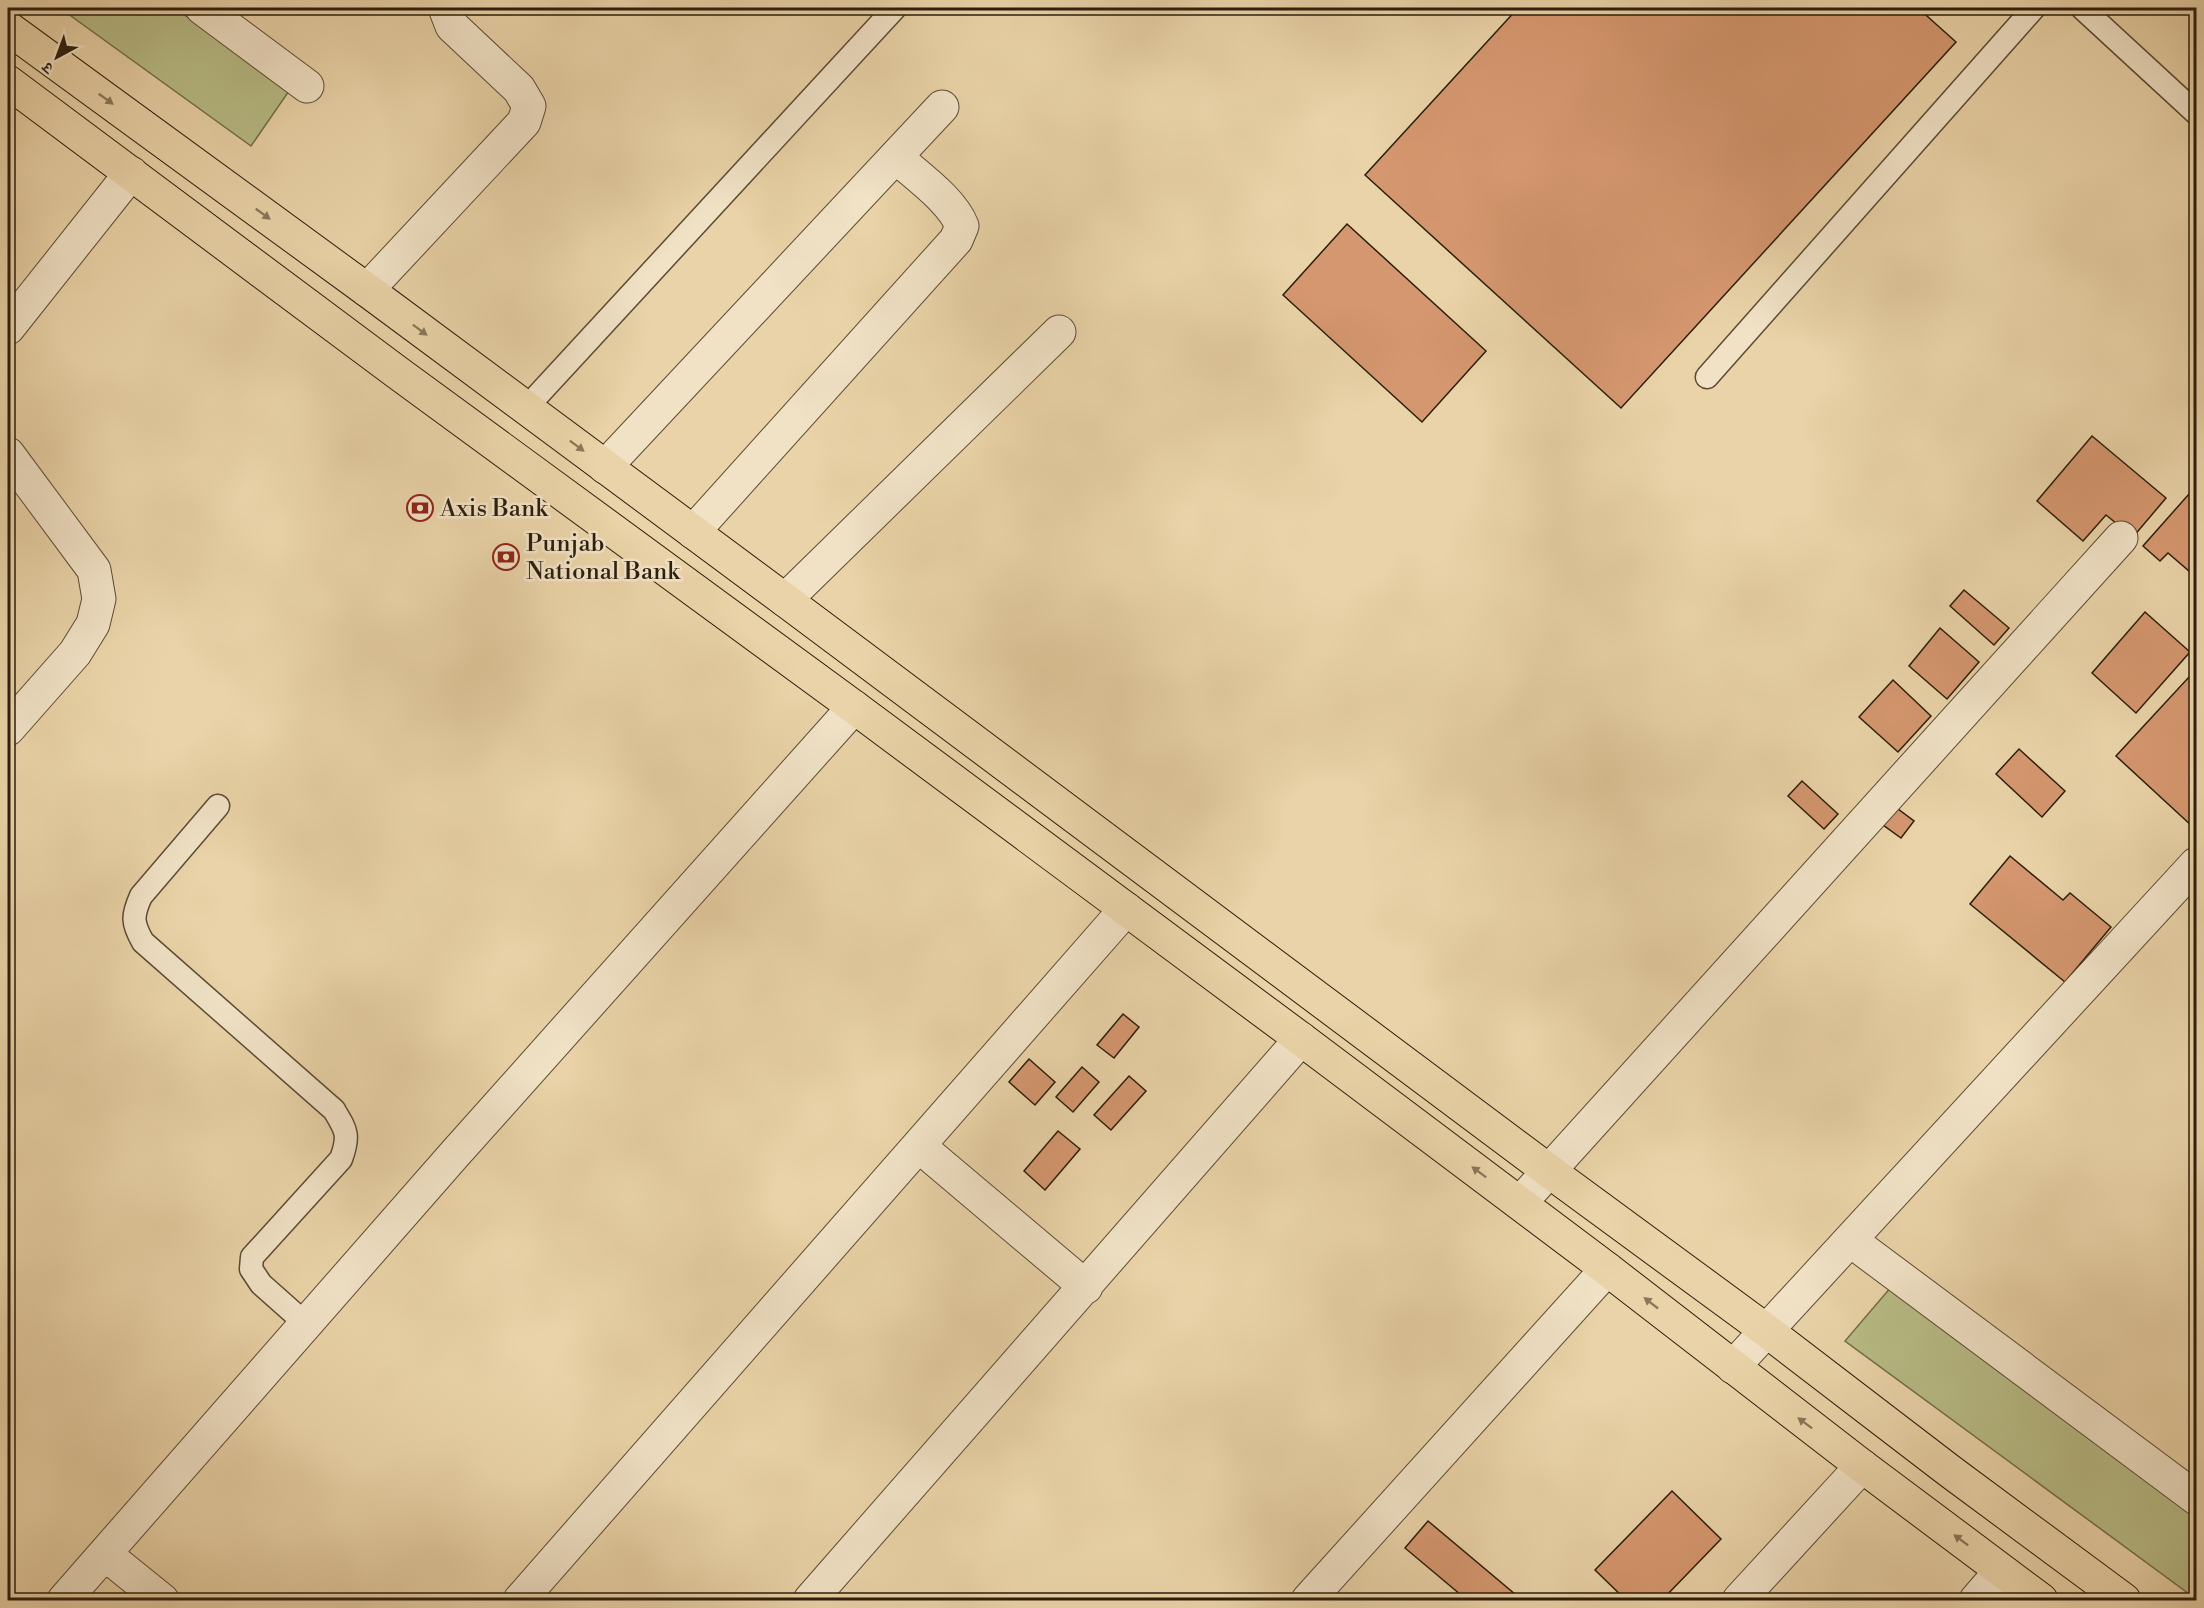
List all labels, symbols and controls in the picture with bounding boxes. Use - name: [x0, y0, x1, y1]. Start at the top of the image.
- north arrow: [27, 27, 87, 87]
- text: उ: [37, 56, 58, 78]
- one-way arrow: [97, 93, 113, 105]
- one-way arrow: [255, 208, 271, 220]
- one-way arrow: [413, 323, 428, 335]
- one-way arrow: [568, 440, 584, 452]
- bank icon: Axis Bank: [405, 493, 435, 523]
- place label: Axis Bank: [439, 494, 549, 524]
- place label: Punjab National Bank: [526, 529, 681, 587]
- bank icon: Punjab National Bank: [491, 542, 521, 572]
- one-way arrow: [1472, 1167, 1487, 1179]
- one-way arrow: [1643, 1297, 1659, 1310]
- one-way arrow: [1798, 1417, 1813, 1429]
- one-way arrow: [1953, 1535, 1968, 1547]

